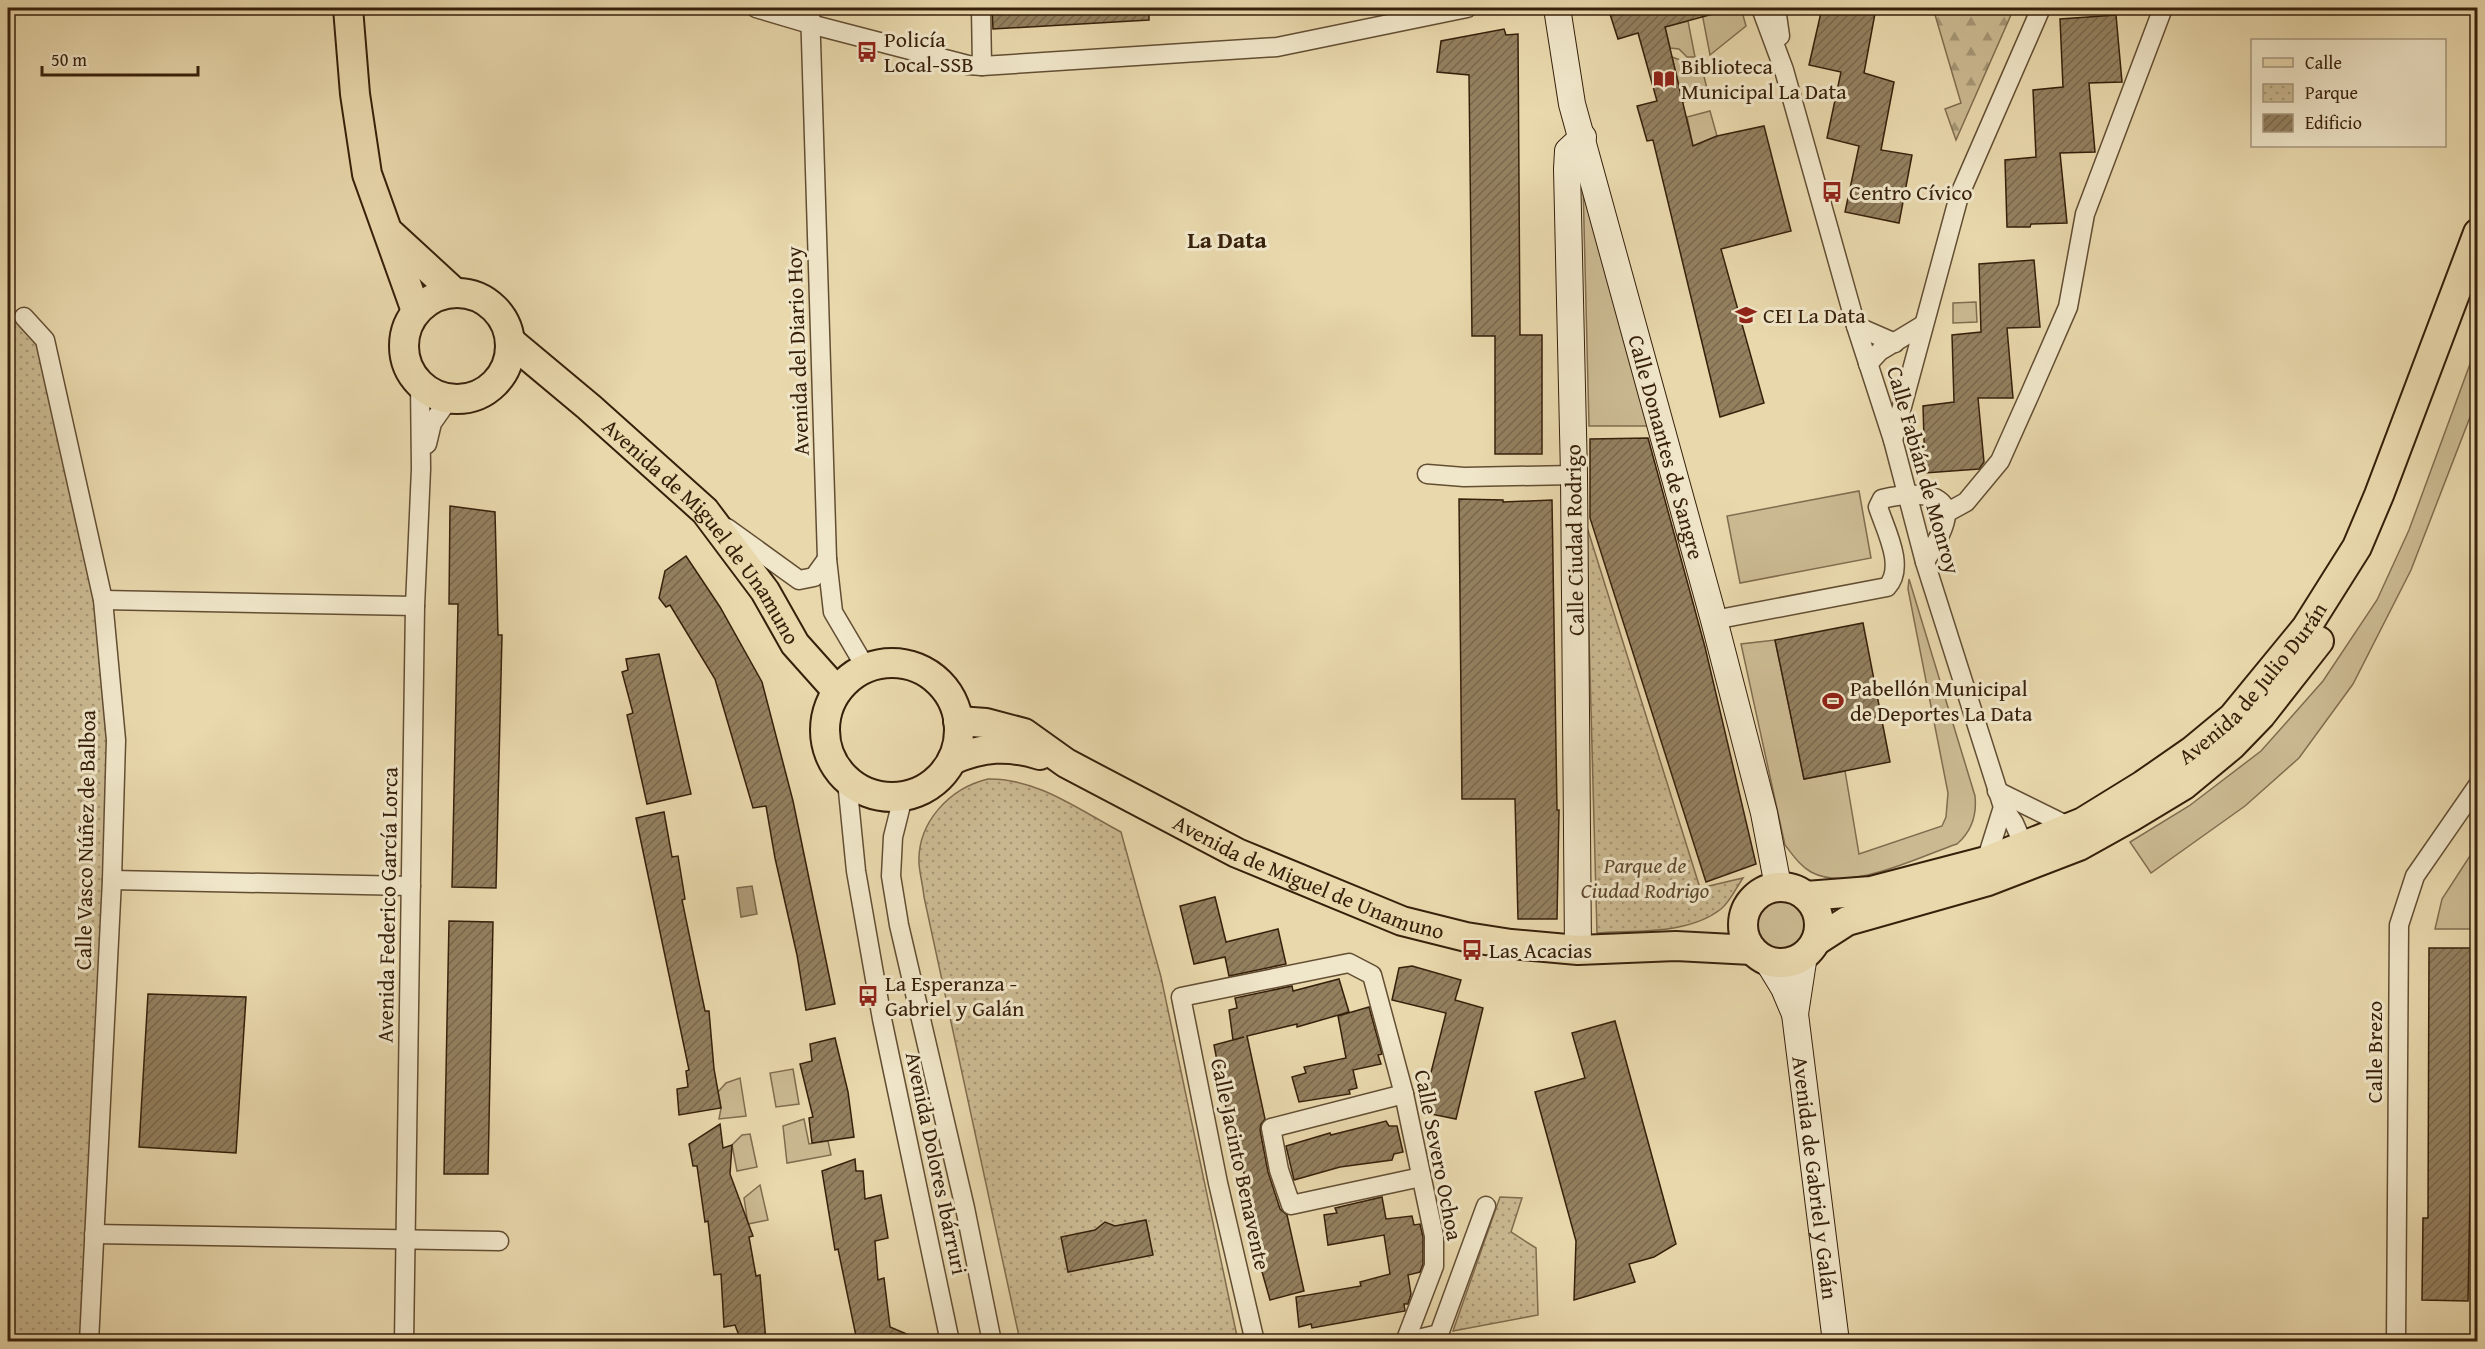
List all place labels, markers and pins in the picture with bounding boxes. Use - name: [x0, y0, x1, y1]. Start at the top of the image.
- place label: Policía Local-SSB: [884, 23, 974, 80]
- bus stop icon: Policía Local-SSB: [855, 40, 879, 64]
- place label: Biblioteca Municipal La Data: [1681, 50, 1847, 107]
- library icon: Biblioteca Municipal La Data: [1652, 67, 1676, 91]
- place label: Centro Cívico: [1849, 176, 1972, 208]
- bus stop icon: Centro Cívico: [1820, 180, 1844, 204]
- place label: CEI La Data: [1763, 299, 1866, 331]
- school or university icon: CEI La Data: [1734, 303, 1758, 327]
- place label: Pabellón Municipal de Deportes La Data: [1850, 672, 2033, 729]
- sports icon: Pabellón Municipal de Deportes La Data: [1821, 689, 1845, 713]
- place label: Las Acacias: [1489, 934, 1592, 966]
- bus stop icon: Las Acacias: [1460, 938, 1484, 962]
- place label: La Esperanza - Gabriel y Galán: [885, 967, 1025, 1024]
- bus stop icon: La Esperanza - Gabriel y Galán: [856, 984, 880, 1008]

